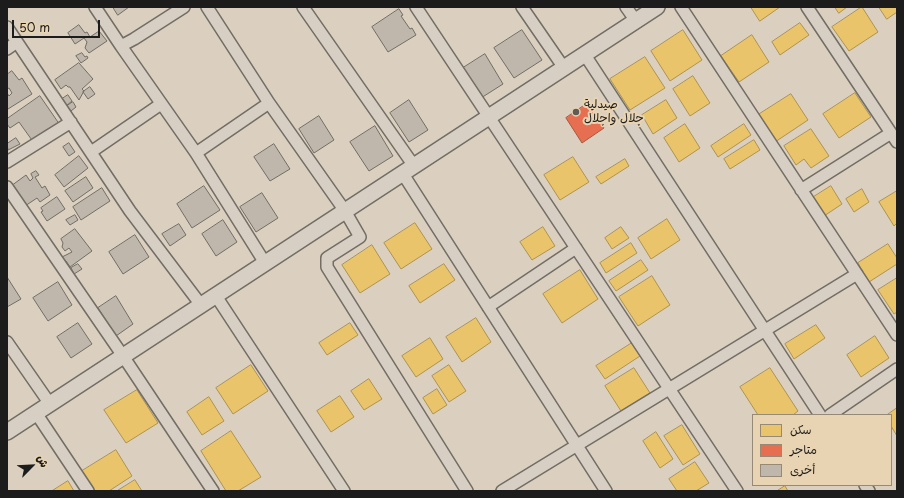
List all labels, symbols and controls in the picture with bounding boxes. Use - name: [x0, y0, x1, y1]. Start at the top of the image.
- scale bar: [14, 12, 102, 38]
- text: 50 m: [19, 18, 50, 36]
- place label: صيدلية جلال واجلال: [584, 98, 644, 126]
- marker: صيدلية جلال واجلال: [571, 107, 581, 117]
- legend: [752, 414, 892, 486]
- text: سكن: [790, 420, 812, 438]
- text: متاجر: [790, 440, 817, 458]
- north arrow: [12, 446, 52, 486]
- text: ش: [33, 452, 54, 470]
- text: أخرى: [790, 460, 815, 478]

